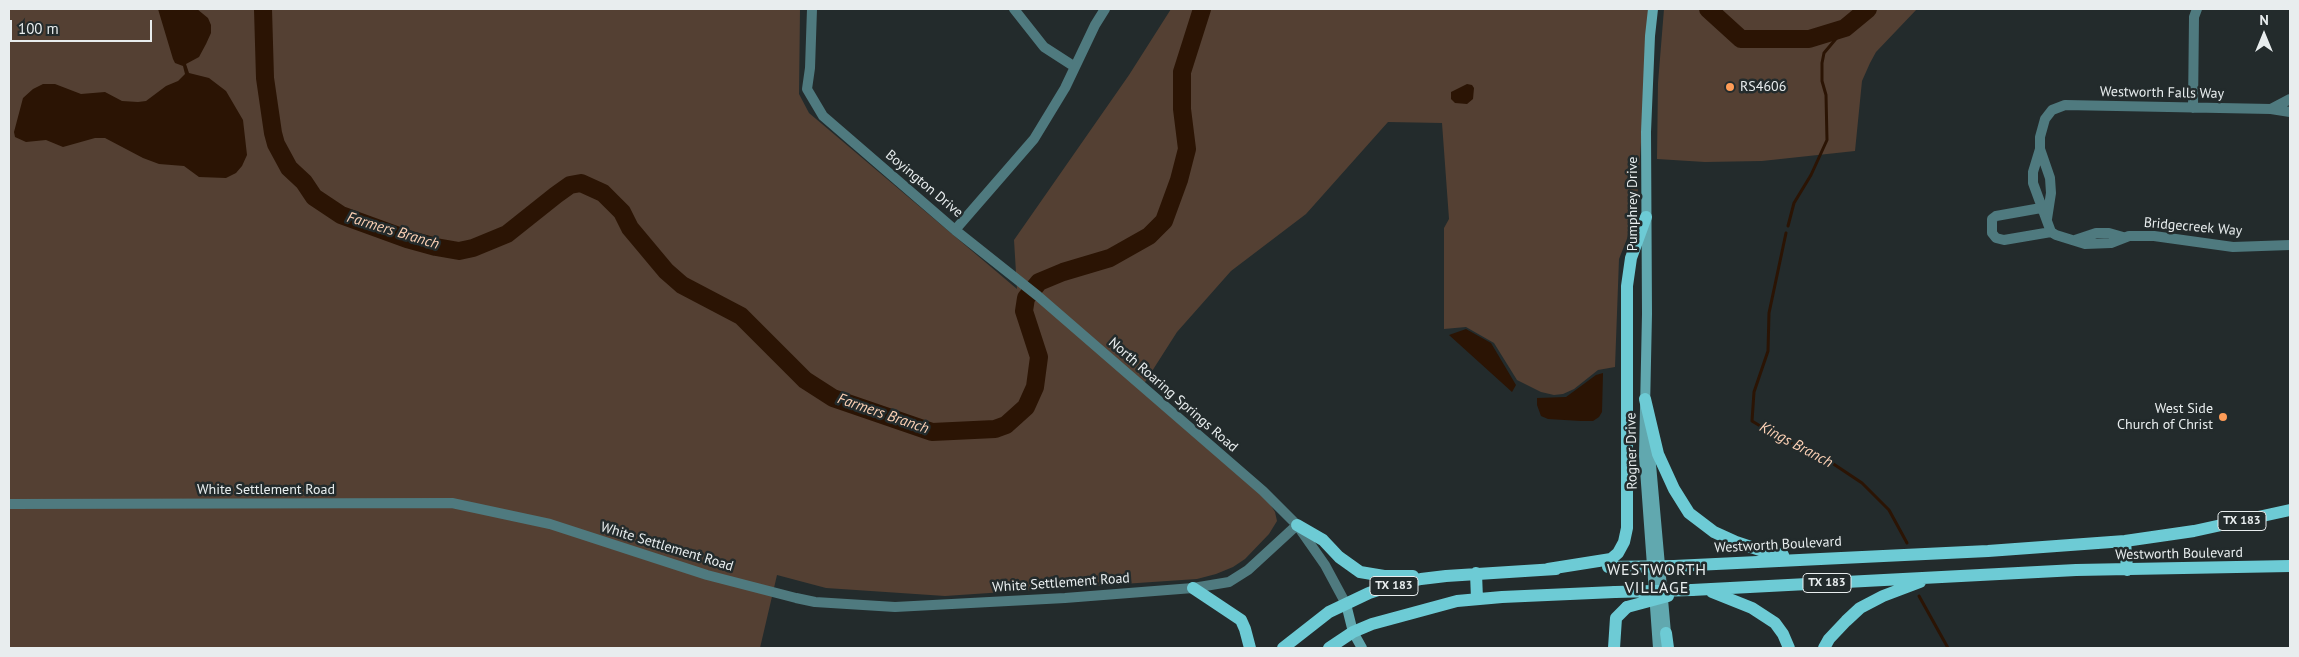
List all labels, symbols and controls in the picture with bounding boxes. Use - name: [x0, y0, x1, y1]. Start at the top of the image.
- scale bar: [12, 10, 155, 42]
- north arrow: [2239, 10, 2289, 60]
- text: N: [2259, 11, 2269, 29]
- text: 100 m: [18, 19, 59, 38]
- place label: RS4606: [1740, 79, 1786, 95]
- marker: RS4606: [1724, 81, 1736, 93]
- street label: Westworth Falls Way: [2100, 84, 2224, 102]
- street label: Boyington Drive: [882, 147, 966, 221]
- street label: Pumphrey Drive: [1625, 157, 1641, 251]
- water label: Farmers Branch: [345, 208, 441, 254]
- street label: Bridgecreek Way: [2143, 214, 2243, 240]
- street label: North Roaring Springs Road: [1105, 334, 1241, 456]
- water label: Farmers Branch: [835, 390, 931, 438]
- place label: West Side Church of Christ: [2117, 401, 2213, 434]
- marker: West Side Church of Christ: [2217, 411, 2229, 423]
- street label: Rogner Drive: [1623, 412, 1641, 490]
- water label: Kings Branch: [1756, 418, 1836, 472]
- street label: White Settlement Road: [197, 482, 335, 498]
- road number: TX 183: [2218, 512, 2266, 530]
- street label: White Settlement Road: [599, 519, 735, 575]
- street label: Westworth Boulevard: [1714, 533, 1842, 557]
- street label: Westworth Boulevard: [2115, 544, 2243, 564]
- district label: WESTWORTH VILLAGE: [1606, 560, 1708, 598]
- street label: White Settlement Road: [992, 570, 1130, 596]
- road number: TX 183: [1803, 574, 1851, 592]
- road number: TX 183: [1370, 576, 1418, 596]

